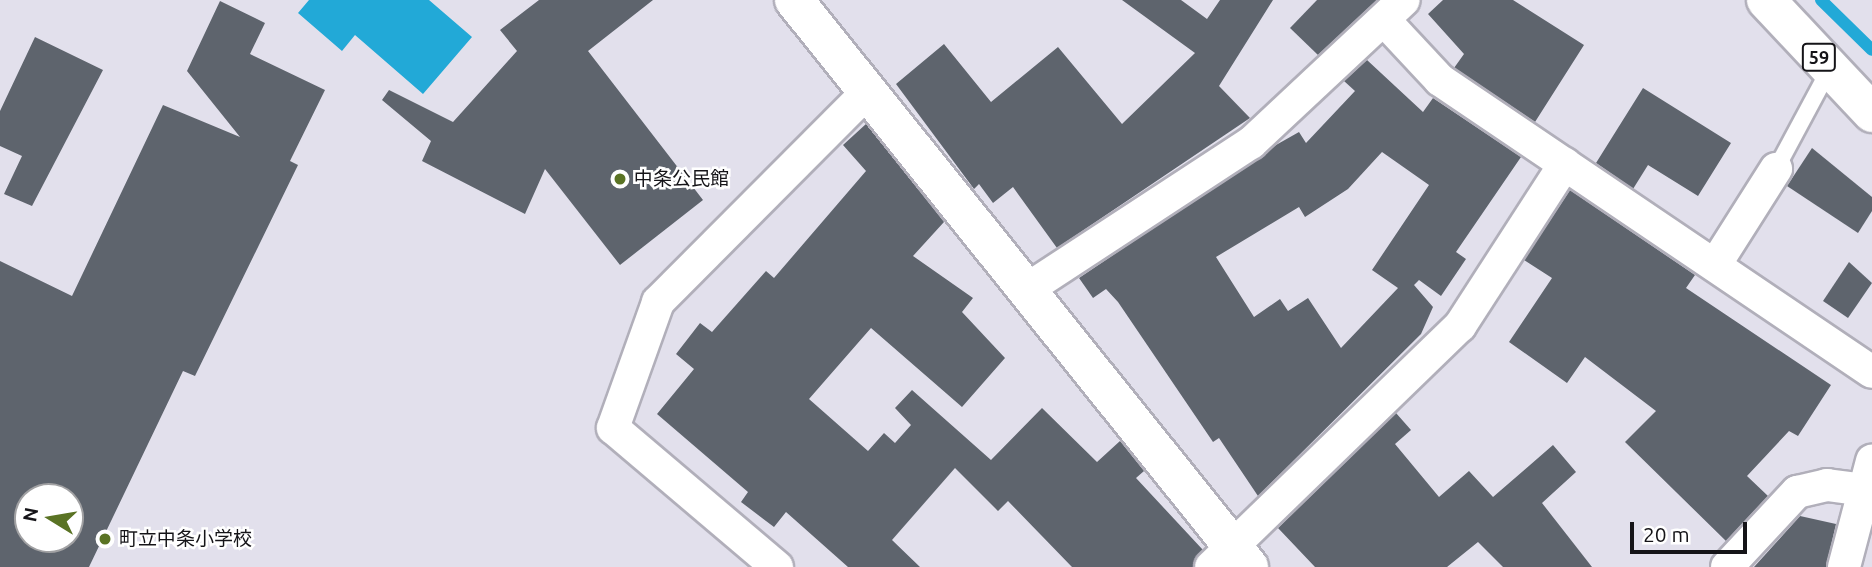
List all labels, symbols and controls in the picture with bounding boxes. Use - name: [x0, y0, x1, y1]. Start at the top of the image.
- road number: 59: [1801, 42, 1836, 72]
- place label: 中条公民館: [634, 168, 729, 190]
- marker: 中条公民館: [612, 171, 628, 187]
- north arrow: [14, 483, 84, 553]
- text: N: [18, 505, 43, 523]
- scale bar: [1634, 508, 1751, 552]
- text: 20 m: [1643, 522, 1690, 546]
- place label: 町立中条小学校: [119, 528, 252, 550]
- marker: 町立中条小学校: [97, 531, 113, 547]

